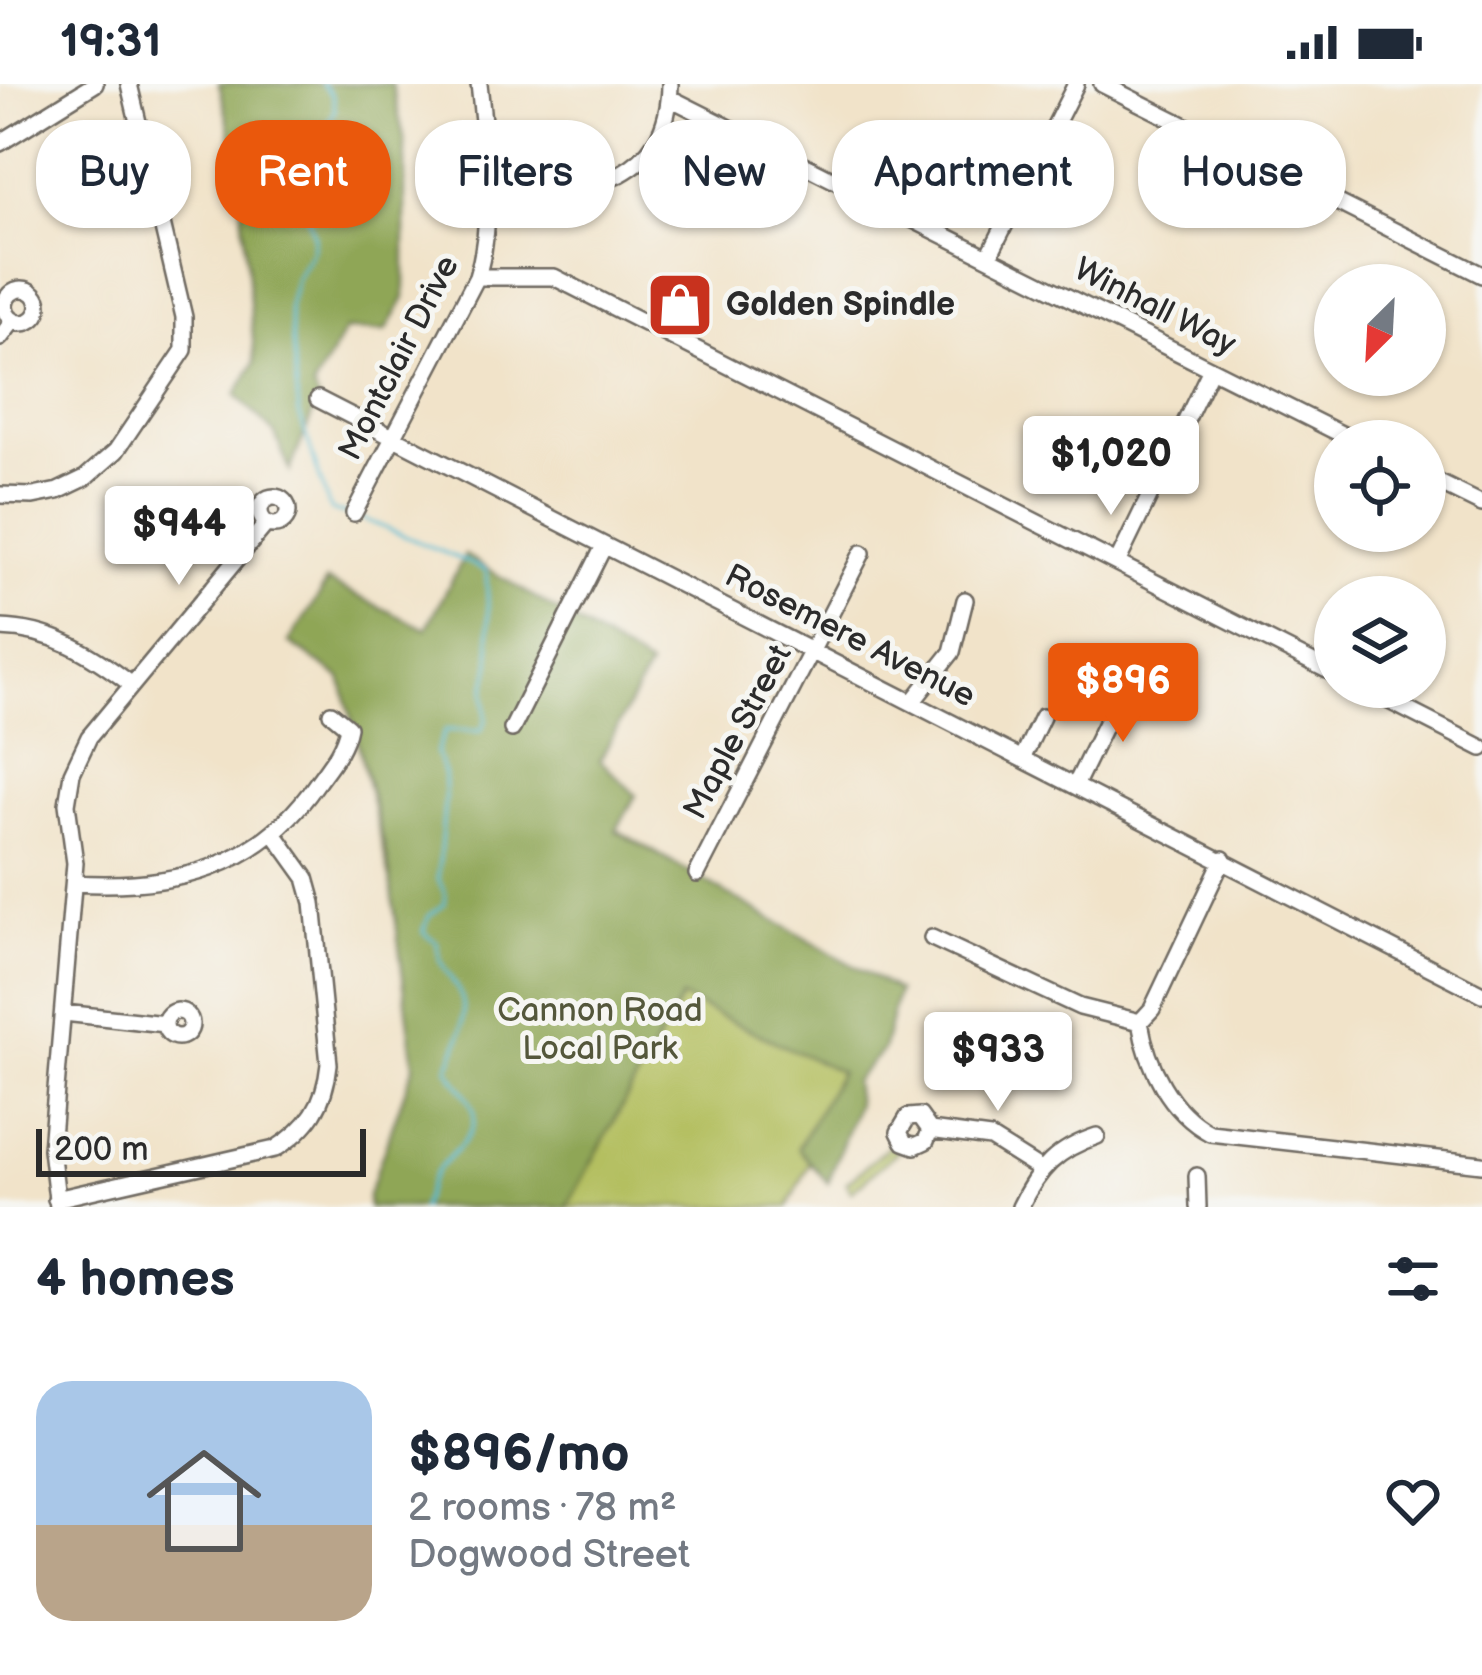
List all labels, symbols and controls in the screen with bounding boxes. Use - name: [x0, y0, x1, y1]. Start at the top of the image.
- text: 19:31: [60, 15, 161, 70]
- chip: Buy: [36, 120, 191, 228]
- chip: Rent: [215, 120, 391, 228]
- chip: Filters: [415, 120, 615, 228]
- chip: New: [639, 120, 808, 228]
- chip: Apartment: [832, 120, 1114, 228]
- chip: House: [1138, 120, 1346, 228]
- street label: Montclair Drive: [330, 249, 468, 467]
- street label: Winhall Way: [1068, 249, 1243, 365]
- north arrow: [1314, 264, 1446, 396]
- map controls: [1314, 264, 1446, 708]
- shop icon: Golden Spindle: [645, 270, 715, 340]
- place label: Golden Spindle: [726, 285, 955, 325]
- pin: $1,020: [1013, 416, 1209, 518]
- button: locate: [1314, 420, 1446, 552]
- text: $1,020: [1050, 431, 1172, 478]
- pin: $944: [108, 486, 250, 588]
- text: $944: [132, 501, 226, 548]
- street label: Rosemere Avenue: [718, 556, 982, 716]
- button: layers: [1314, 576, 1446, 708]
- street label: Maple Street: [675, 638, 801, 826]
- pin: $896: [1052, 643, 1194, 745]
- text: $896: [1075, 658, 1171, 705]
- park label: Cannon Road Local Park: [497, 991, 703, 1069]
- pin: $933: [927, 1012, 1069, 1114]
- text: $933: [951, 1027, 1045, 1074]
- scale bar: [36, 1123, 366, 1176]
- text: 200 m: [54, 1130, 148, 1170]
- icon: filters: [1380, 1246, 1446, 1312]
- text: 4 homes: [36, 1249, 235, 1310]
- text: $896/mo: [408, 1424, 630, 1485]
- icon: home: [132, 1429, 276, 1573]
- icon: heart: [1380, 1468, 1446, 1534]
- text: 2 rooms · 78 m²: [408, 1485, 677, 1532]
- text: Dogwood Street: [408, 1532, 690, 1579]

